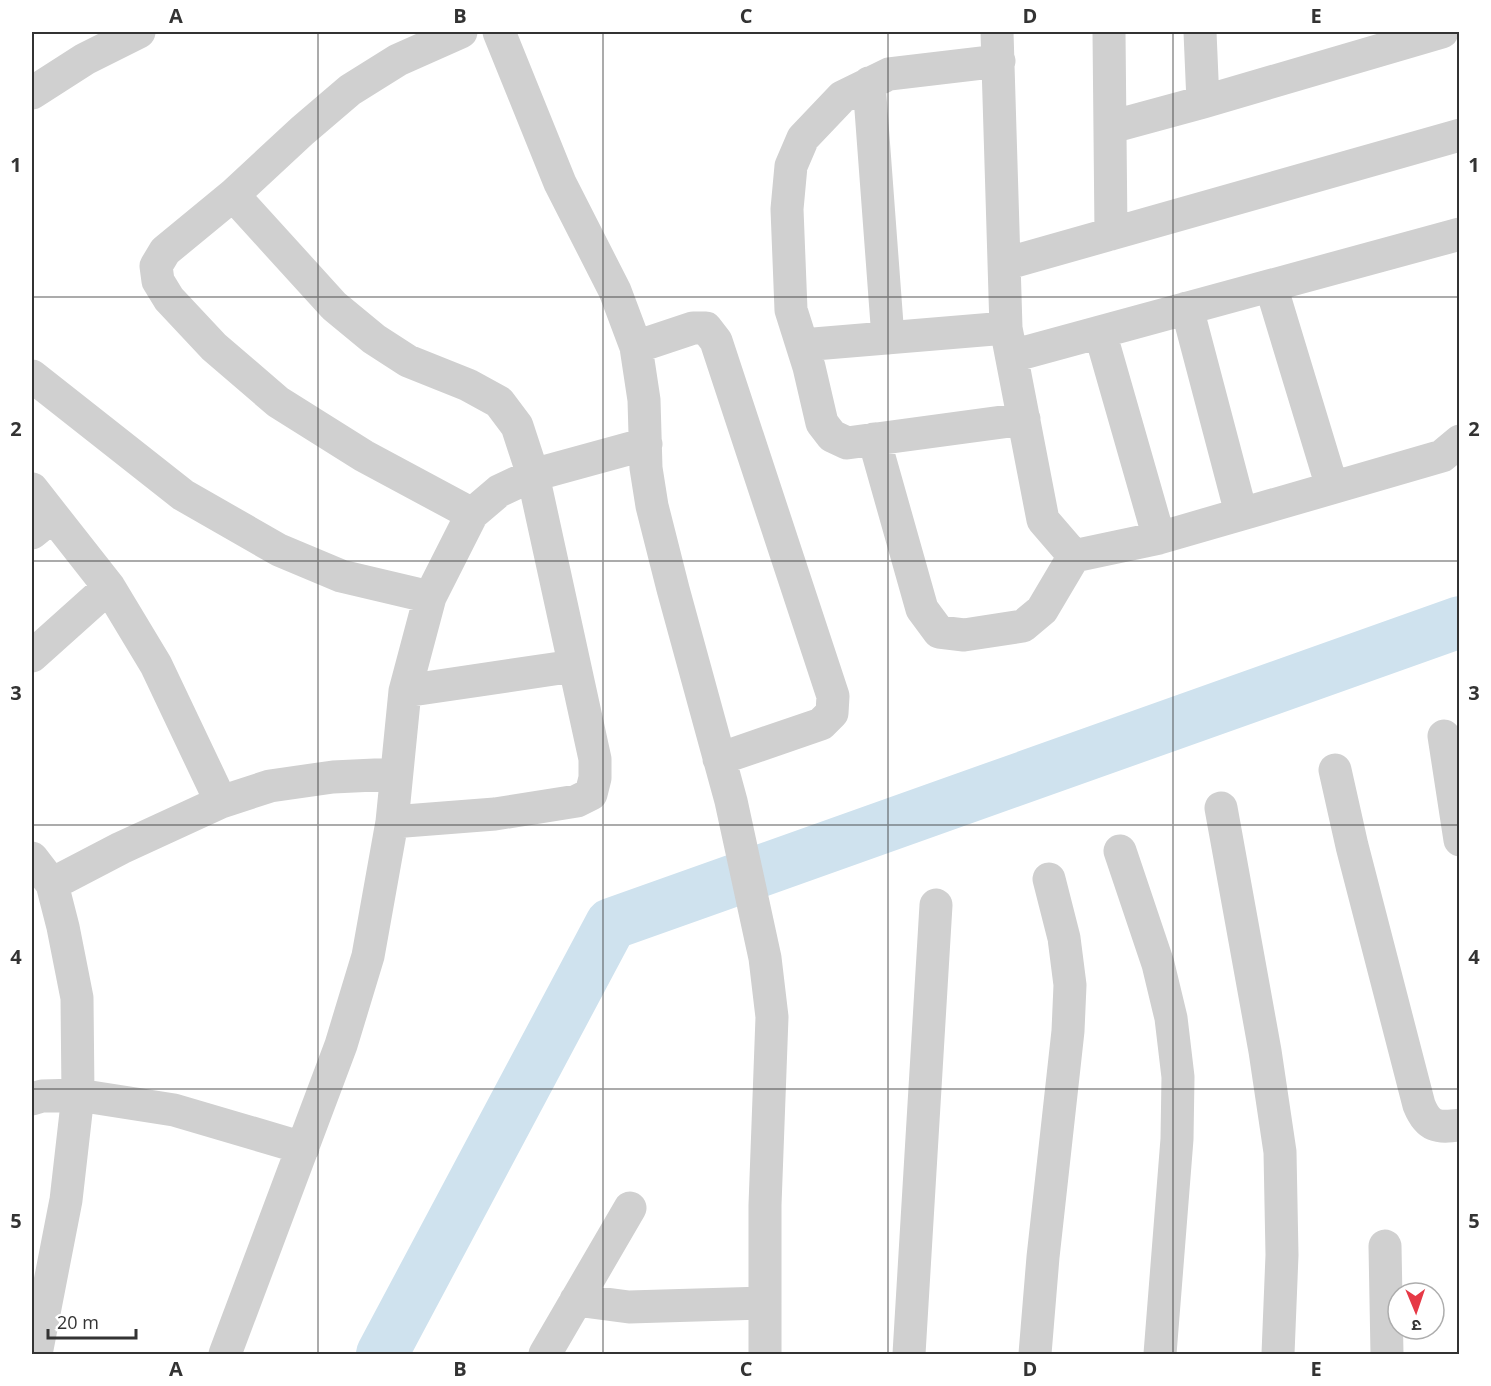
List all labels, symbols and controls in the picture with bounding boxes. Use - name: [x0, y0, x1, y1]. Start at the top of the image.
- text: A: [169, 2, 183, 29]
- text: B: [453, 2, 467, 29]
- text: C: [740, 2, 753, 29]
- text: D: [1023, 2, 1037, 29]
- text: E: [1310, 2, 1322, 29]
- text: 1: [10, 151, 22, 178]
- text: 1: [1468, 151, 1480, 178]
- text: 2: [10, 415, 22, 442]
- text: 2: [1468, 415, 1480, 442]
- text: 3: [10, 679, 22, 706]
- text: 3: [1468, 679, 1480, 706]
- text: 4: [10, 943, 22, 970]
- text: 4: [1468, 943, 1480, 970]
- text: 5: [10, 1207, 22, 1234]
- text: 5: [1468, 1207, 1480, 1234]
- north arrow: [1386, 1281, 1446, 1341]
- scale bar: [48, 1302, 136, 1340]
- text: 20 m: [57, 1310, 99, 1334]
- text: उ: [1411, 1315, 1422, 1337]
- text: A: [169, 1355, 183, 1382]
- text: B: [453, 1355, 467, 1382]
- text: C: [740, 1355, 753, 1382]
- text: D: [1023, 1355, 1037, 1382]
- text: E: [1310, 1355, 1322, 1382]

